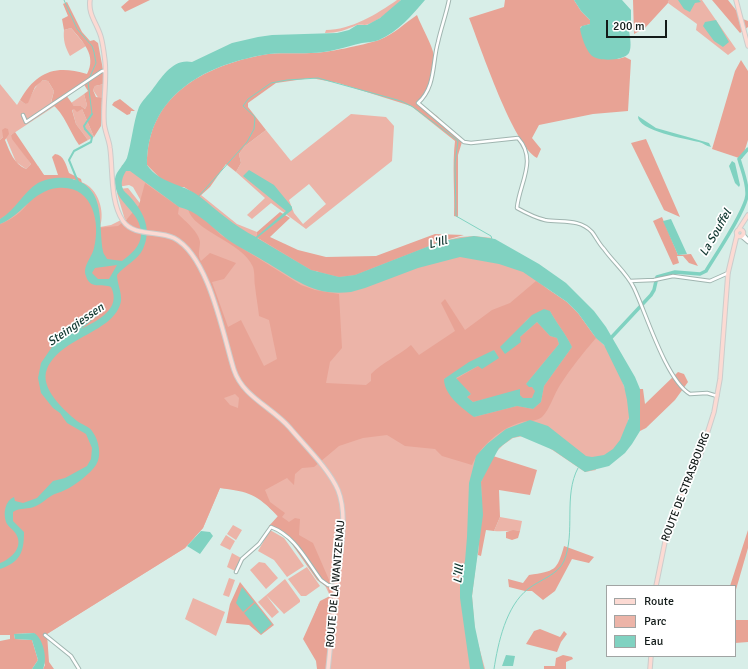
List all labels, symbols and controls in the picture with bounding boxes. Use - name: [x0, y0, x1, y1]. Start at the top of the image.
- scale bar: [608, 12, 669, 38]
- text: 200 m: [613, 19, 645, 34]
- water label: La Souffel: [697, 207, 735, 259]
- water label: L'Ill: [427, 234, 449, 252]
- water label: Steingiessen: [45, 300, 107, 350]
- street label: ROUTE DE STRASBOURG: [659, 430, 713, 544]
- street label: ROUTE DE LA WANTZENAU: [324, 520, 348, 648]
- water label: L'Ill: [451, 564, 467, 584]
- legend: [606, 585, 736, 657]
- text: Route: [644, 594, 674, 609]
- text: Parc: [644, 614, 666, 629]
- text: Eau: [644, 634, 663, 649]

